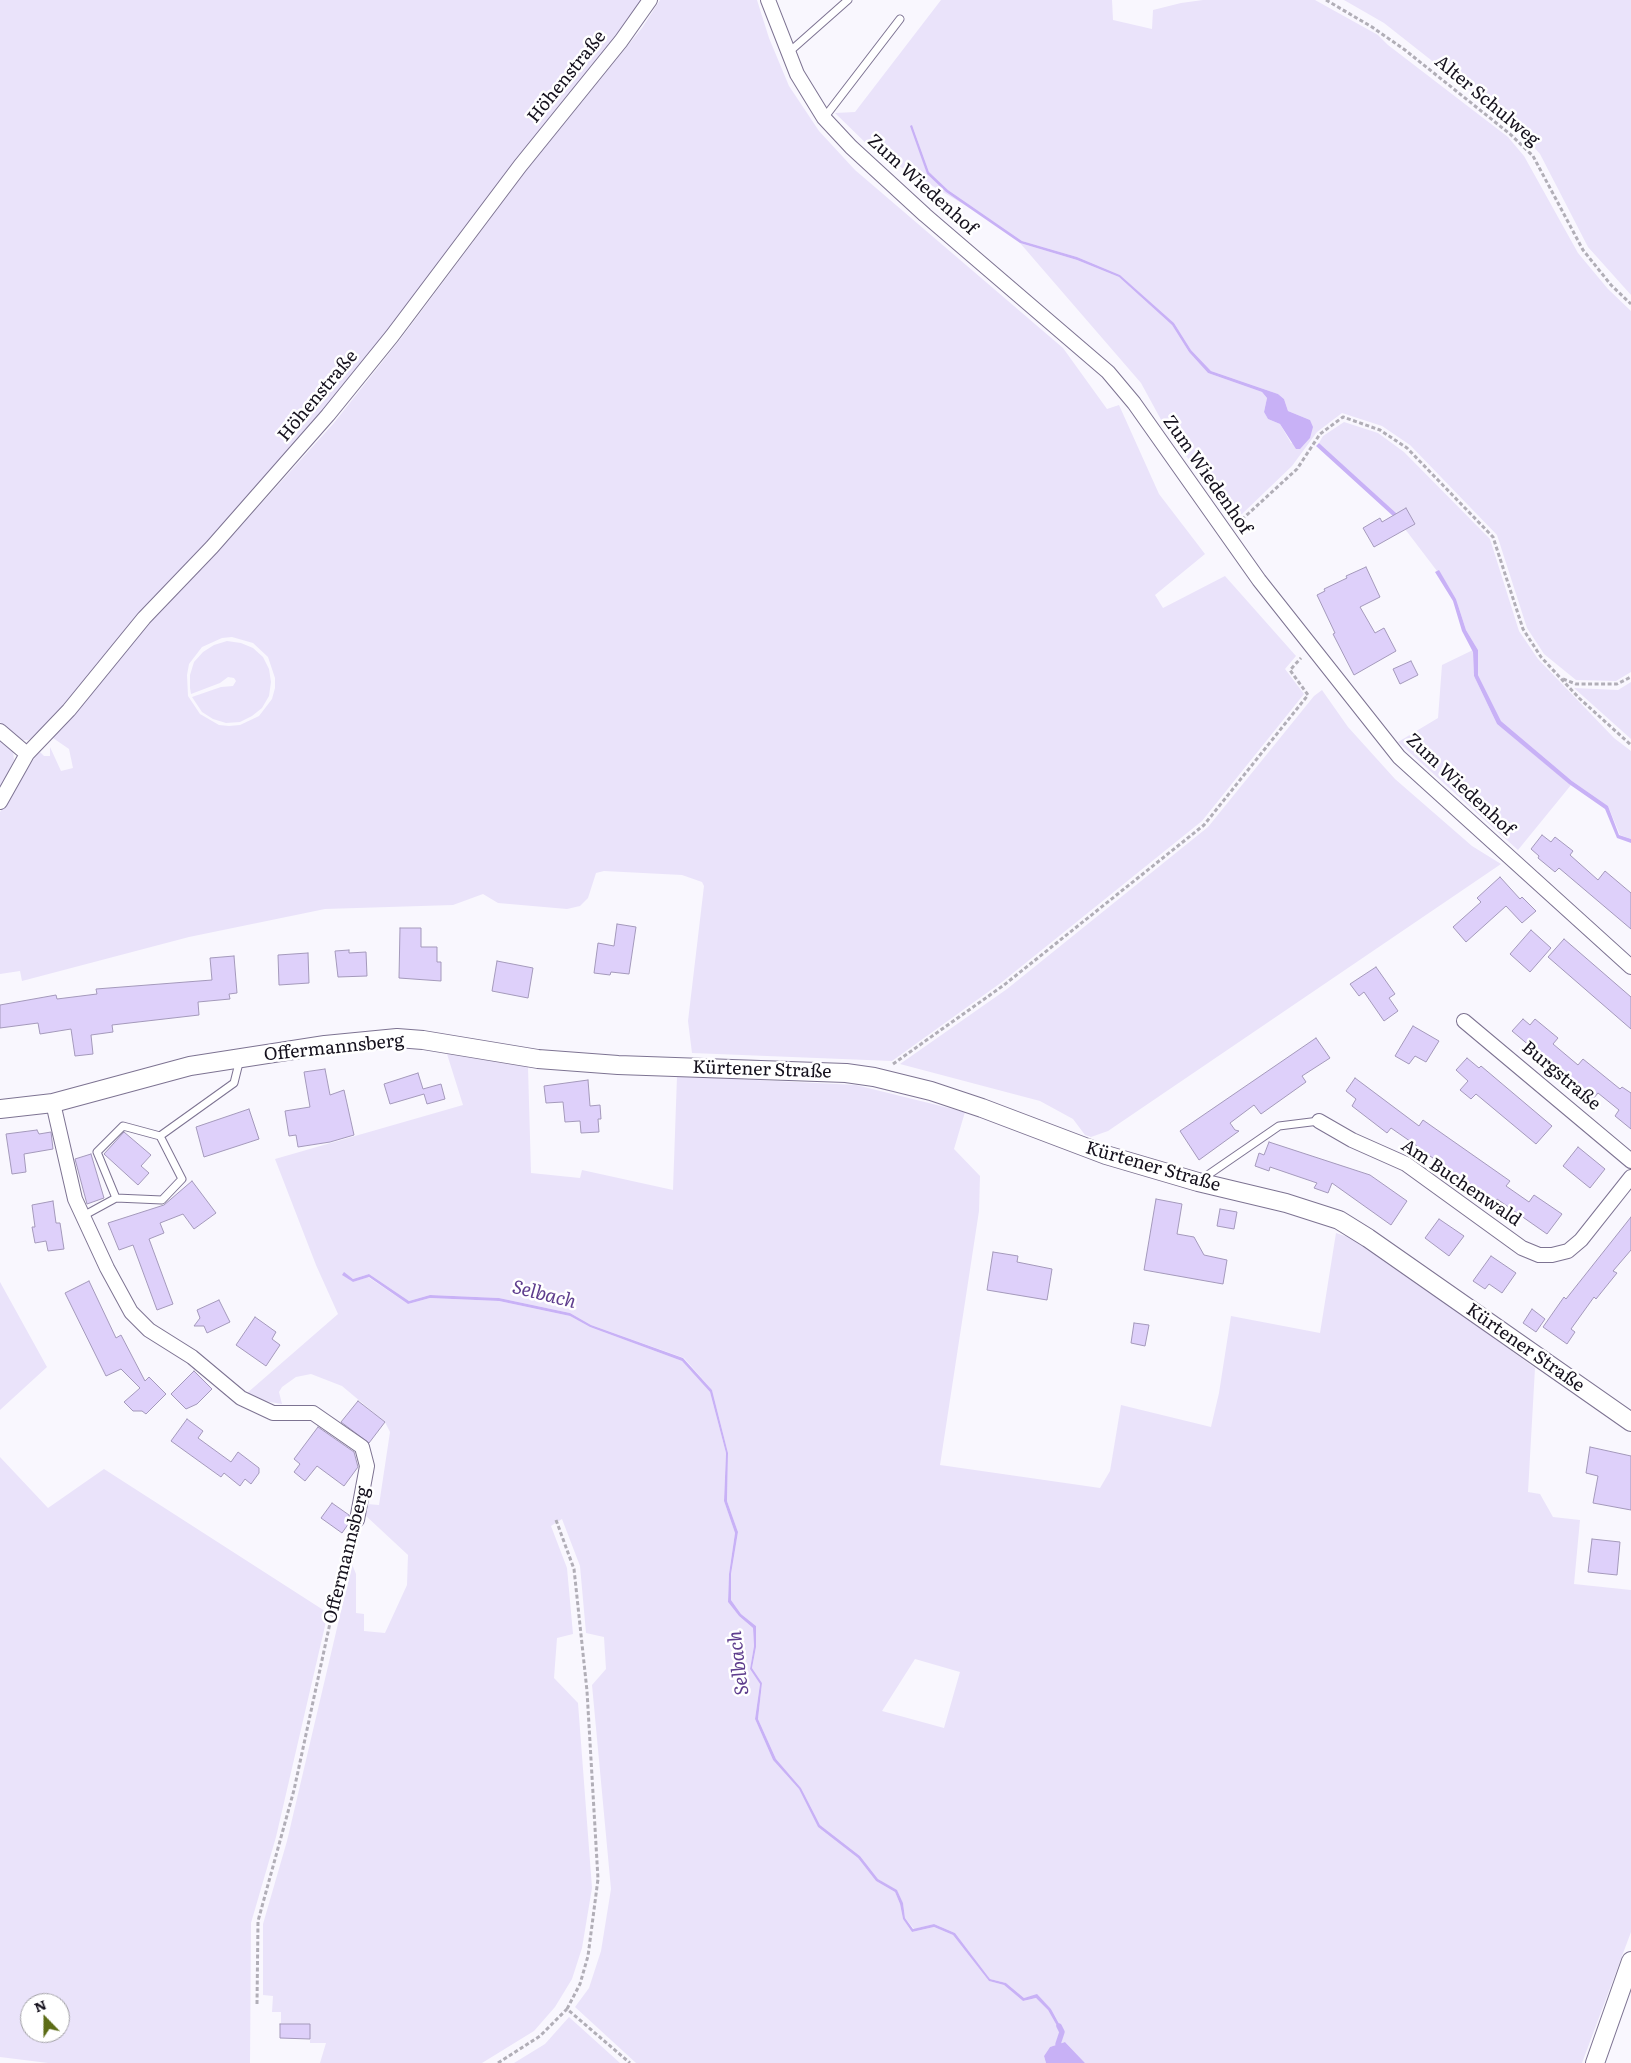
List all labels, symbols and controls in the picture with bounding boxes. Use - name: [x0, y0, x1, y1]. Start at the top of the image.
- street label: Höhenstraße: [523, 26, 611, 128]
- street label: Alter Schulweg: [1430, 51, 1544, 151]
- street label: Zum Wiedenhof: [863, 130, 981, 240]
- street label: Höhenstraße: [274, 346, 362, 446]
- street label: Zum Wiedenhof: [1158, 411, 1256, 539]
- street label: Zum Wiedenhof: [1401, 729, 1519, 841]
- street label: Offermannsberg: [263, 1030, 405, 1066]
- street label: Burgstraße: [1517, 1037, 1605, 1115]
- street label: Kürtener Straße: [692, 1057, 832, 1083]
- street label: Am Buchenwald: [1397, 1135, 1525, 1231]
- street label: Kürtener Straße: [1083, 1137, 1223, 1197]
- water label: Selbach: [510, 1276, 578, 1314]
- street label: Kürtener Straße: [1462, 1299, 1588, 1397]
- street label: Offermannsberg: [319, 1484, 375, 1626]
- water label: Selbach: [724, 1629, 754, 1697]
- north arrow: [20, 1993, 70, 2043]
- text: N: [31, 1994, 49, 2016]

